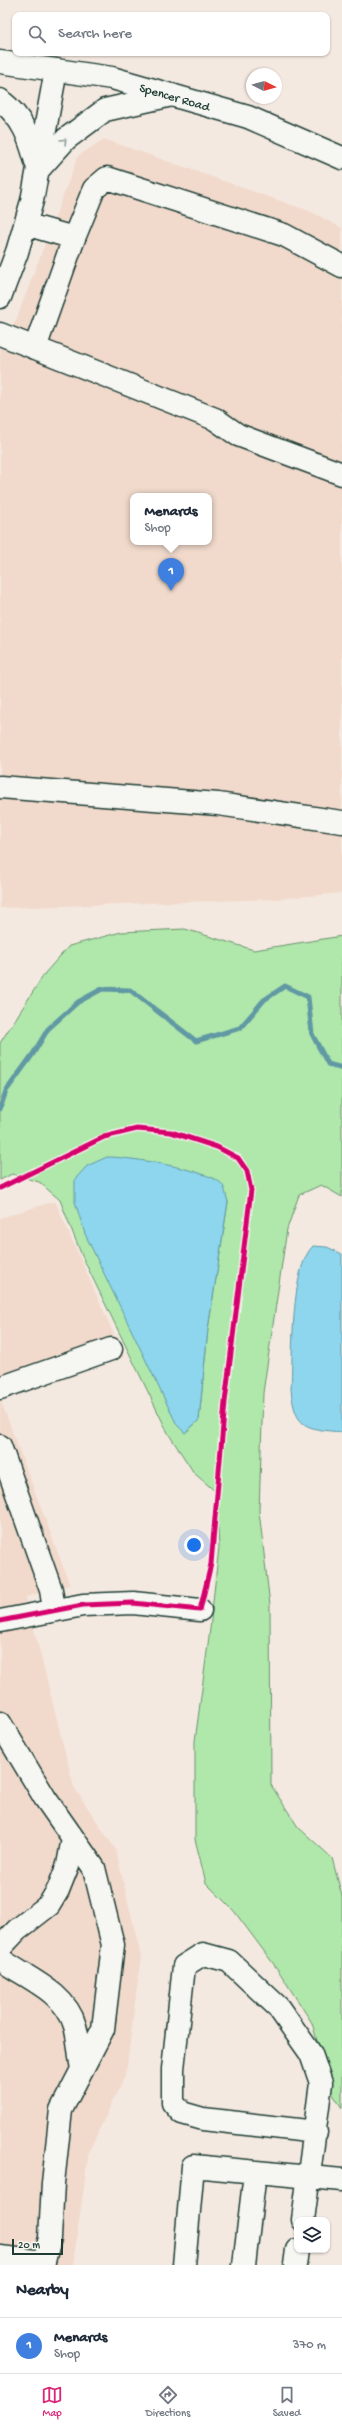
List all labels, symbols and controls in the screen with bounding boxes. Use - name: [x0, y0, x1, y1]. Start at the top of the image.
- search box: [12, 12, 330, 56]
- icon: search: [26, 23, 48, 45]
- text: Search here: [58, 25, 132, 43]
- north arrow: [246, 68, 282, 104]
- street label: Spencer Road: [137, 81, 213, 116]
- one-way arrow: [59, 138, 67, 146]
- popup: [130, 493, 212, 545]
- text: Menards: [144, 503, 198, 521]
- text: Shop: [144, 521, 171, 536]
- pin: 1: [158, 558, 184, 591]
- your location: [184, 1535, 204, 1555]
- map controls: [294, 2217, 330, 2253]
- button: layers: [294, 2217, 330, 2253]
- scale bar: [12, 2237, 63, 2256]
- text: 20 m: [18, 2240, 40, 2252]
- text: Nearby: [16, 2281, 69, 2301]
- text: Menards: [54, 2329, 107, 2347]
- text: 1: [26, 2338, 32, 2353]
- text: 370 m: [293, 2338, 326, 2353]
- text: Shop: [54, 2347, 80, 2362]
- tab: Map: [41, 2384, 63, 2420]
- tab: Directions: [146, 2384, 190, 2420]
- tab: Saved: [273, 2384, 301, 2420]

